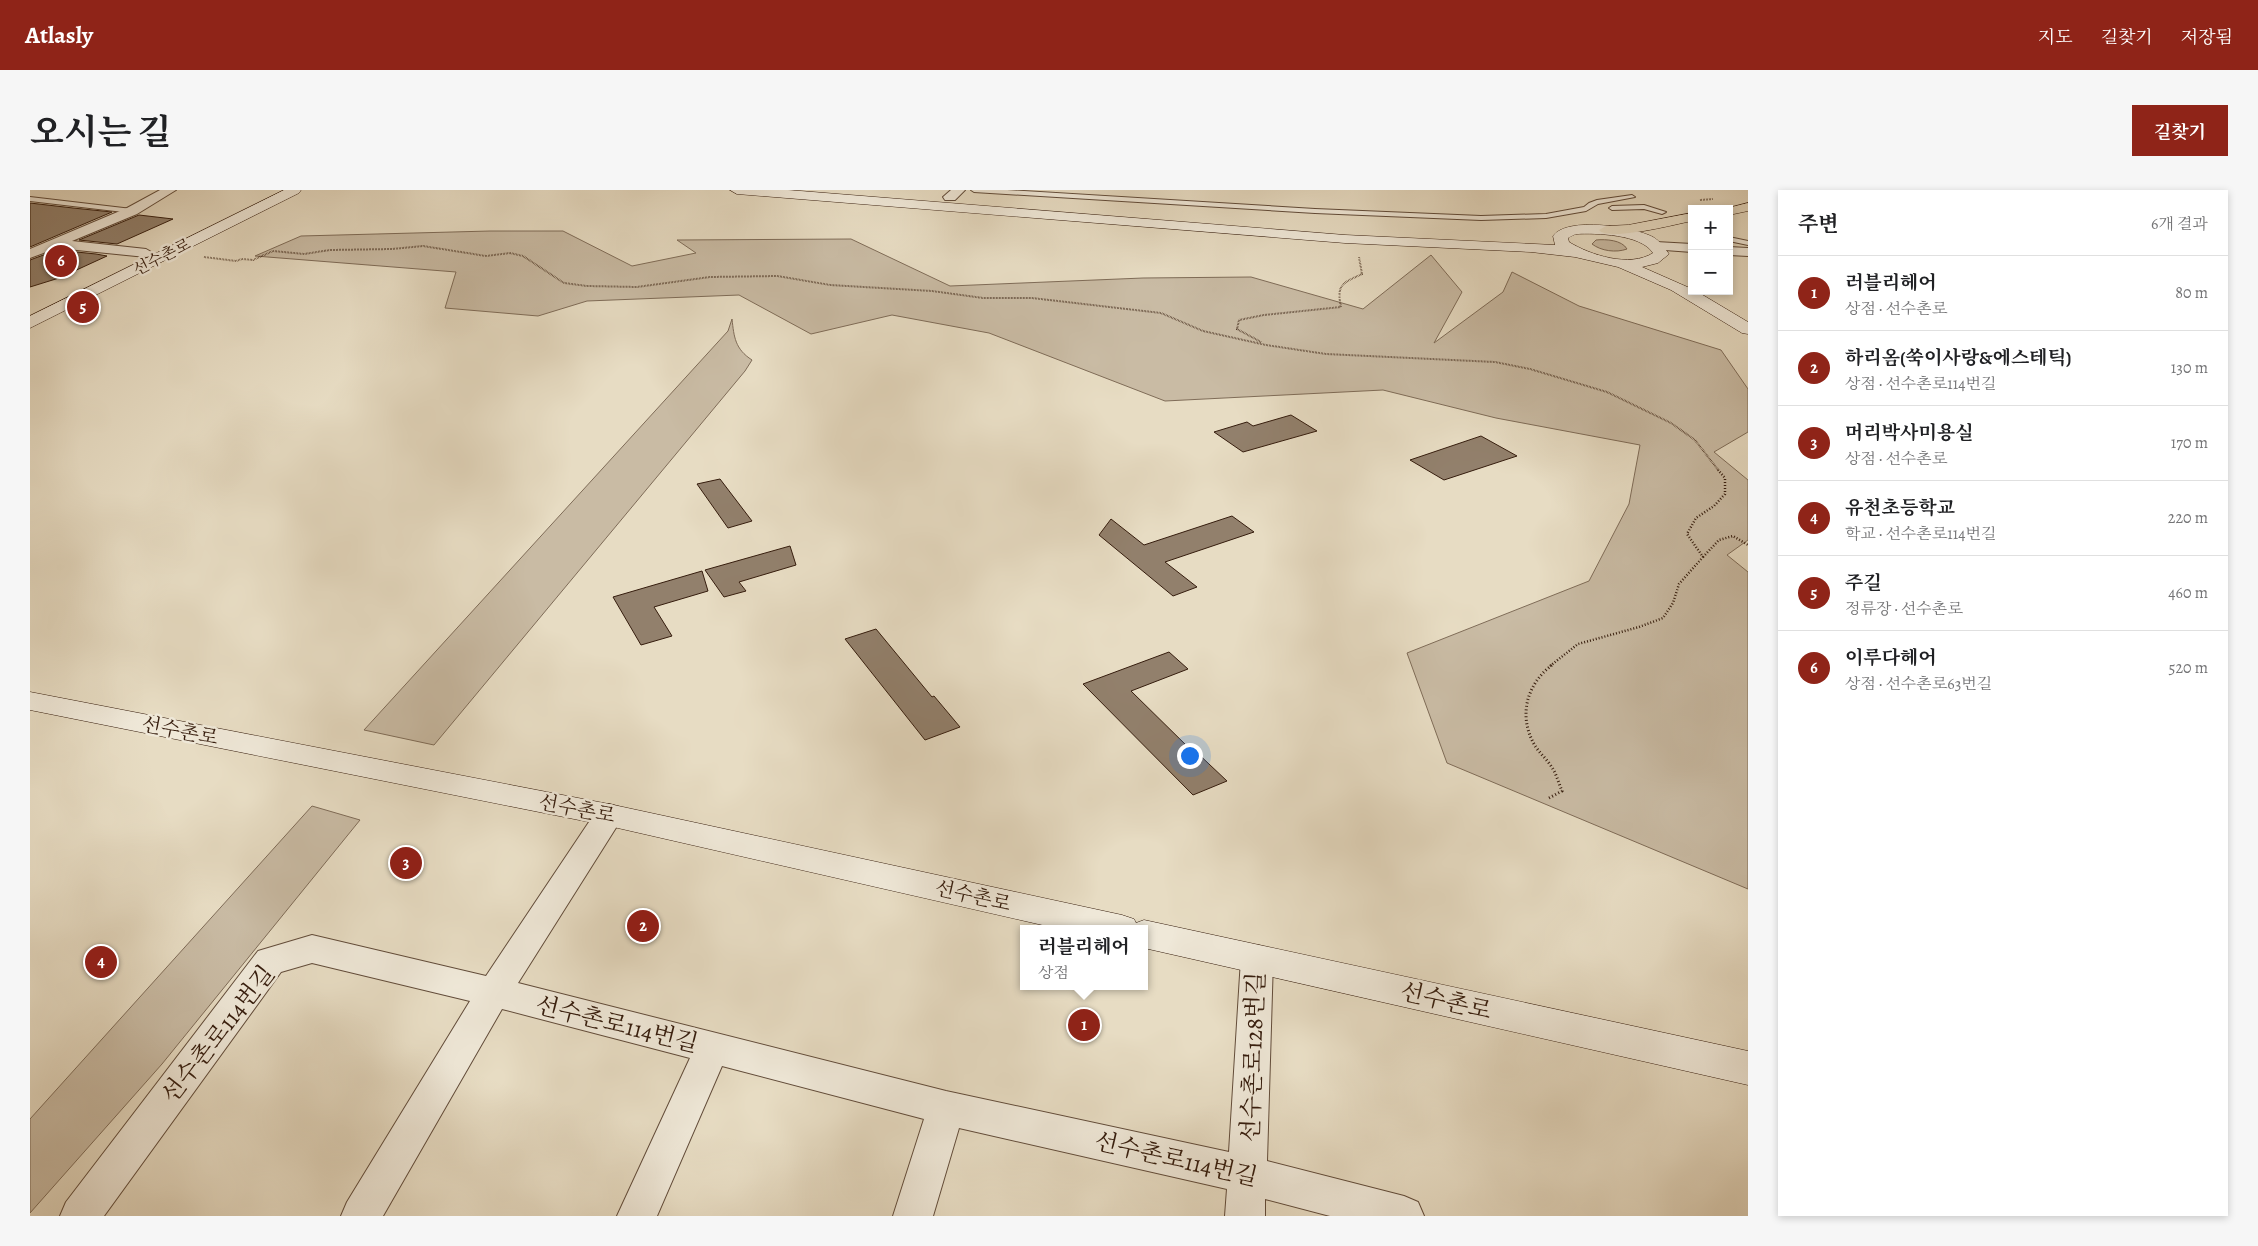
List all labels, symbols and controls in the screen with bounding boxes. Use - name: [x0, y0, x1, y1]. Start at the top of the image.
- text: Atlasly: [25, 19, 93, 51]
- text: 지도: [2038, 25, 2073, 49]
- text: 길찾기: [2101, 25, 2153, 49]
- text: 저장됨: [2181, 25, 2233, 49]
- button: 길찾기: [2132, 105, 2228, 156]
- text: 오시는 길: [30, 108, 171, 156]
- map controls: [1688, 205, 1733, 295]
- button: +: [1688, 205, 1733, 250]
- text: 주변: [1798, 210, 1839, 238]
- text: 6개 결과: [2151, 213, 2208, 235]
- street label: 선수촌로: [129, 233, 195, 281]
- pin: 6: [45, 242, 77, 280]
- button: −: [1688, 250, 1733, 295]
- text: 러블리헤어: [1845, 270, 1937, 296]
- text: 1: [1811, 282, 1817, 304]
- text: 80 m: [2175, 282, 2208, 304]
- pin: 5: [67, 288, 99, 326]
- text: 상점 · 선수촌로: [1845, 298, 1947, 320]
- text: 하리옴(쑥이사랑&에스테틱): [1845, 345, 2072, 371]
- text: 2: [1810, 357, 1818, 379]
- text: 130 m: [2171, 357, 2208, 379]
- text: 상점 · 선수촌로114번길: [1845, 373, 1996, 395]
- text: 머리박사미용실: [1845, 420, 1973, 446]
- text: 3: [1811, 432, 1817, 454]
- text: 170 m: [2171, 432, 2208, 454]
- text: 상점 · 선수촌로: [1845, 448, 1947, 470]
- text: 유천초등학교: [1845, 495, 1955, 521]
- text: 4: [1810, 507, 1818, 529]
- text: 220 m: [2168, 507, 2208, 529]
- text: 학교 · 선수촌로114번길: [1845, 523, 1996, 545]
- text: 주길: [1845, 570, 1882, 596]
- text: 5: [1811, 582, 1817, 604]
- text: 460 m: [2168, 582, 2208, 604]
- text: 정류장 · 선수촌로: [1845, 598, 1963, 620]
- text: 이루다헤어: [1845, 645, 1937, 671]
- text: 6: [1810, 657, 1818, 679]
- text: 520 m: [2169, 657, 2208, 679]
- text: 상점 · 선수촌로63번길: [1845, 673, 1992, 695]
- street label: 선수촌로: [139, 710, 221, 752]
- your location: [1177, 743, 1203, 769]
- street label: 선수촌로: [536, 788, 618, 830]
- pin: 3: [390, 844, 422, 882]
- street label: 선수촌로: [932, 874, 1014, 918]
- pin: 2: [627, 907, 659, 945]
- popup: [1020, 925, 1148, 990]
- text: 러블리헤어: [1038, 934, 1130, 960]
- pin: 4: [85, 943, 117, 981]
- street label: 선수촌로114번길: [154, 959, 282, 1109]
- text: 상점: [1038, 962, 1069, 984]
- street label: 선수촌로128번길: [1234, 971, 1272, 1143]
- street label: 선수촌로: [1397, 975, 1495, 1027]
- street label: 선수촌로114번길: [532, 988, 702, 1060]
- pin: 1: [1068, 1006, 1100, 1044]
- street label: 선수촌로114번길: [1091, 1125, 1261, 1193]

